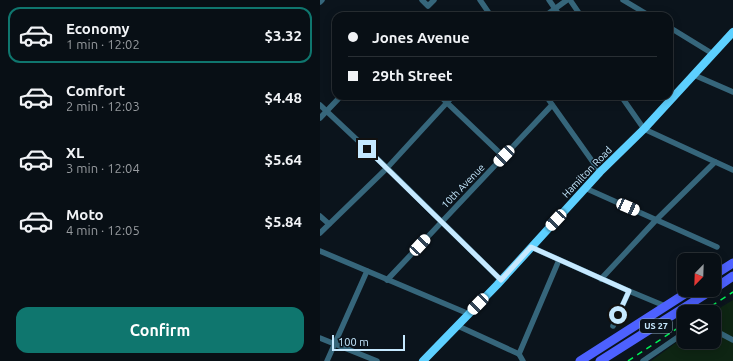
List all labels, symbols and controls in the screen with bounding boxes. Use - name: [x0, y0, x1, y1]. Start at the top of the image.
- icon: car: [18, 17, 54, 53]
- text: Economy: [66, 20, 130, 37]
- text: $3.32: [264, 27, 302, 44]
- text: Jones Avenue: [372, 29, 470, 46]
- text: 1 min · 12:02: [66, 37, 140, 51]
- text: 29th Street: [372, 67, 453, 84]
- icon: car: [18, 79, 54, 115]
- text: Comfort: [66, 82, 125, 99]
- text: $4.48: [264, 89, 302, 106]
- text: 2 min · 12:03: [66, 99, 140, 113]
- route end: [358, 140, 376, 158]
- icon: car: [18, 141, 54, 177]
- car: [491, 143, 517, 169]
- text: XL: [66, 144, 84, 161]
- street label: Hamilton Road: [560, 144, 614, 200]
- text: $5.64: [264, 151, 302, 168]
- text: 3 min · 12:04: [66, 161, 140, 175]
- street label: 10th Avenue: [439, 162, 487, 210]
- car: [615, 197, 641, 217]
- icon: car: [18, 203, 54, 239]
- text: Moto: [66, 206, 104, 223]
- car: [543, 207, 569, 233]
- text: $5.84: [264, 213, 302, 230]
- text: 4 min · 12:05: [66, 223, 140, 237]
- car: [407, 232, 433, 258]
- north arrow: [677, 253, 721, 297]
- map controls: [677, 253, 721, 349]
- car: [465, 291, 491, 317]
- button: layers: [677, 305, 721, 349]
- route start: [609, 306, 627, 324]
- button: Confirm: [16, 307, 304, 353]
- road number: US 27: [640, 319, 672, 333]
- scale bar: [332, 333, 405, 352]
- text: 100 m: [338, 336, 369, 348]

